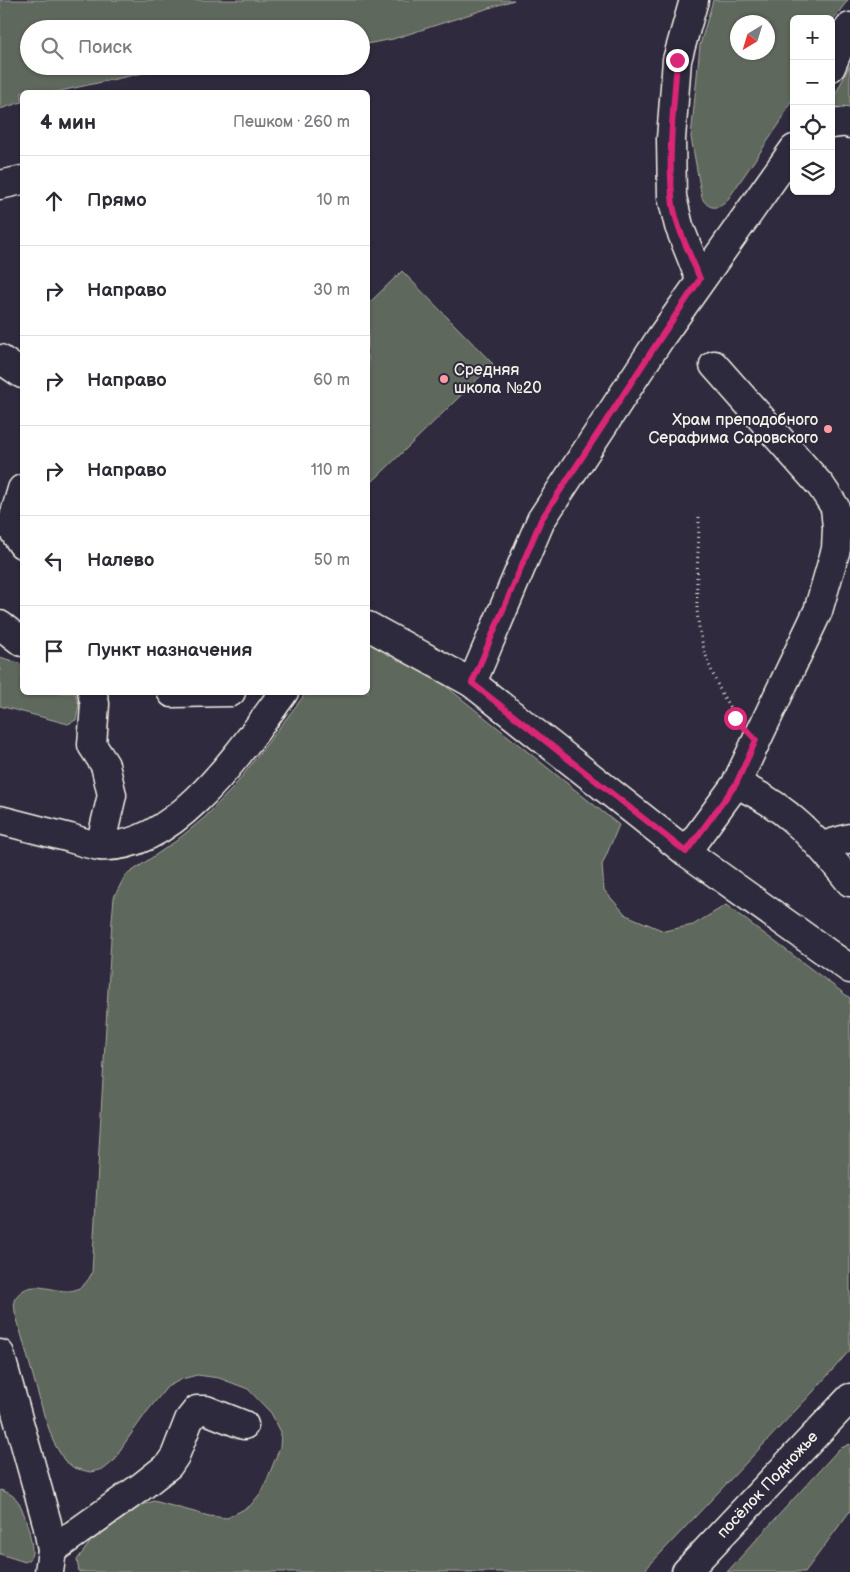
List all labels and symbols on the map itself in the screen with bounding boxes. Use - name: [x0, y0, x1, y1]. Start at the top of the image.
- north arrow: [730, 15, 775, 60]
- route end: [666, 49, 689, 72]
- place label: Средняя школа №20: [454, 361, 542, 398]
- marker: Средняя школа №20: [438, 373, 450, 385]
- place label: Храм преподобного Серафима Саровского: [648, 411, 818, 448]
- marker: Храм преподобного Серафима Саровского: [822, 423, 834, 435]
- route start: [724, 707, 747, 730]
- street label: посёлок Подножье: [714, 1428, 823, 1542]

